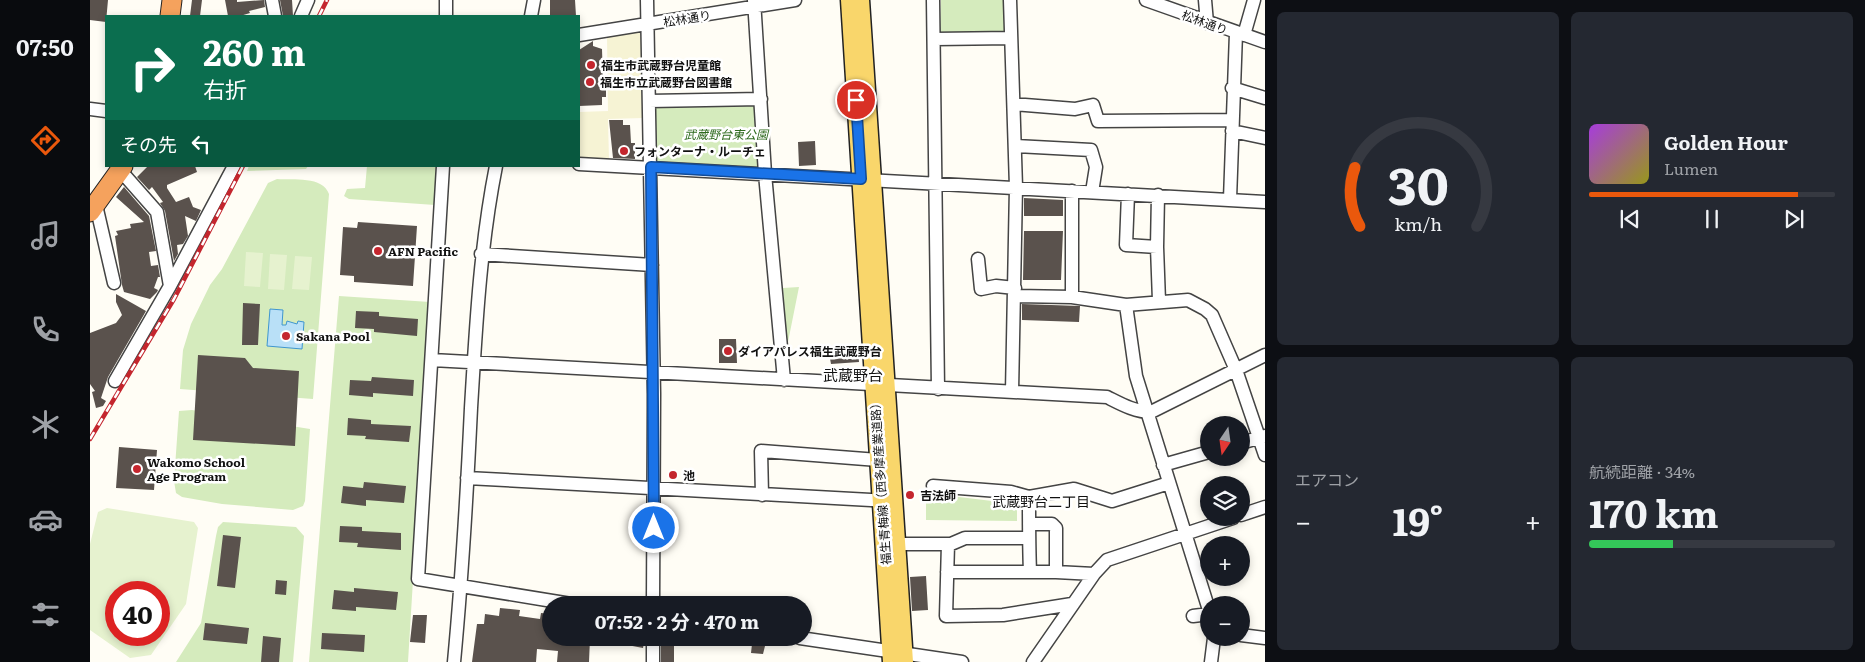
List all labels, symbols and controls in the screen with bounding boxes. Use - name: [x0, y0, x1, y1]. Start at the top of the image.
- street label: 松林通り: [662, 5, 712, 31]
- street label: 松林通り: [1179, 5, 1231, 39]
- text: 260 m: [203, 25, 306, 77]
- text: 07:50: [16, 30, 74, 63]
- icon: right: [120, 35, 185, 100]
- place label: 福生市武蔵野台児童館: [601, 56, 721, 74]
- marker: 福生市武蔵野台児童館: [585, 59, 597, 71]
- text: 右折: [203, 72, 247, 105]
- place label: 福生市立武蔵野台図書館: [600, 73, 732, 91]
- marker: 福生市立武蔵野台図書館: [584, 76, 596, 88]
- pin: [835, 79, 877, 121]
- icon: arrive: [842, 86, 870, 114]
- icon: directions: [28, 123, 63, 158]
- park label: 武蔵野台東公園: [684, 125, 770, 143]
- text: Golden Hour: [1664, 128, 1788, 156]
- text: その先: [120, 130, 177, 158]
- icon: left: [187, 130, 215, 158]
- place label: フォンターナ・ルーチェ: [634, 142, 766, 160]
- text: 30: [1387, 144, 1449, 221]
- marker: フォンターナ・ルーチェ: [618, 145, 630, 157]
- text: Lumen: [1664, 156, 1718, 180]
- icon: previous: [1616, 205, 1644, 233]
- icon: pause: [1698, 205, 1726, 233]
- icon: next: [1780, 205, 1808, 233]
- text: km/h: [1394, 210, 1442, 237]
- icon: music: [28, 218, 63, 253]
- place label: AFN Pacific: [388, 242, 458, 260]
- marker: AFN Pacific: [372, 245, 384, 257]
- icon: phone: [28, 312, 63, 347]
- place label: Sakana Pool: [296, 327, 370, 345]
- marker: Sakana Pool: [280, 330, 292, 342]
- place label: ダイアパレス福生武蔵野台: [738, 342, 882, 360]
- marker: ダイアパレス福生武蔵野台: [722, 345, 734, 357]
- district label: 武蔵野台: [823, 363, 883, 386]
- street label: 福生青梅線（西多摩産業道路）: [865, 397, 895, 565]
- icon: climate: [28, 407, 63, 442]
- north arrow: [1200, 416, 1250, 466]
- map controls: [1200, 416, 1250, 646]
- place label: Wakomo School Age Program: [147, 453, 246, 485]
- text: 航続距離 · 34%: [1589, 459, 1695, 483]
- marker: Wakomo School Age Program: [131, 463, 143, 475]
- place label: 池: [683, 466, 695, 484]
- text: エアコン: [1295, 467, 1359, 491]
- marker: 池: [667, 469, 679, 481]
- button: layers: [1200, 476, 1250, 526]
- text: 170 km: [1589, 483, 1719, 540]
- place label: 吉法師: [920, 486, 956, 504]
- marker: 吉法師: [904, 489, 916, 501]
- district label: 武蔵野台二丁目: [992, 491, 1090, 511]
- text: 19°: [1393, 491, 1444, 548]
- text: −: [1295, 499, 1311, 541]
- text: +: [1525, 499, 1541, 541]
- position arrow: [627, 501, 679, 553]
- icon: car: [28, 502, 63, 537]
- button: +: [1200, 536, 1250, 586]
- speed limit sign: 40: [105, 581, 170, 646]
- button: −: [1200, 596, 1250, 646]
- icon: filters: [28, 597, 63, 632]
- text: 07:52 · 2 分 · 470 m: [595, 607, 759, 635]

